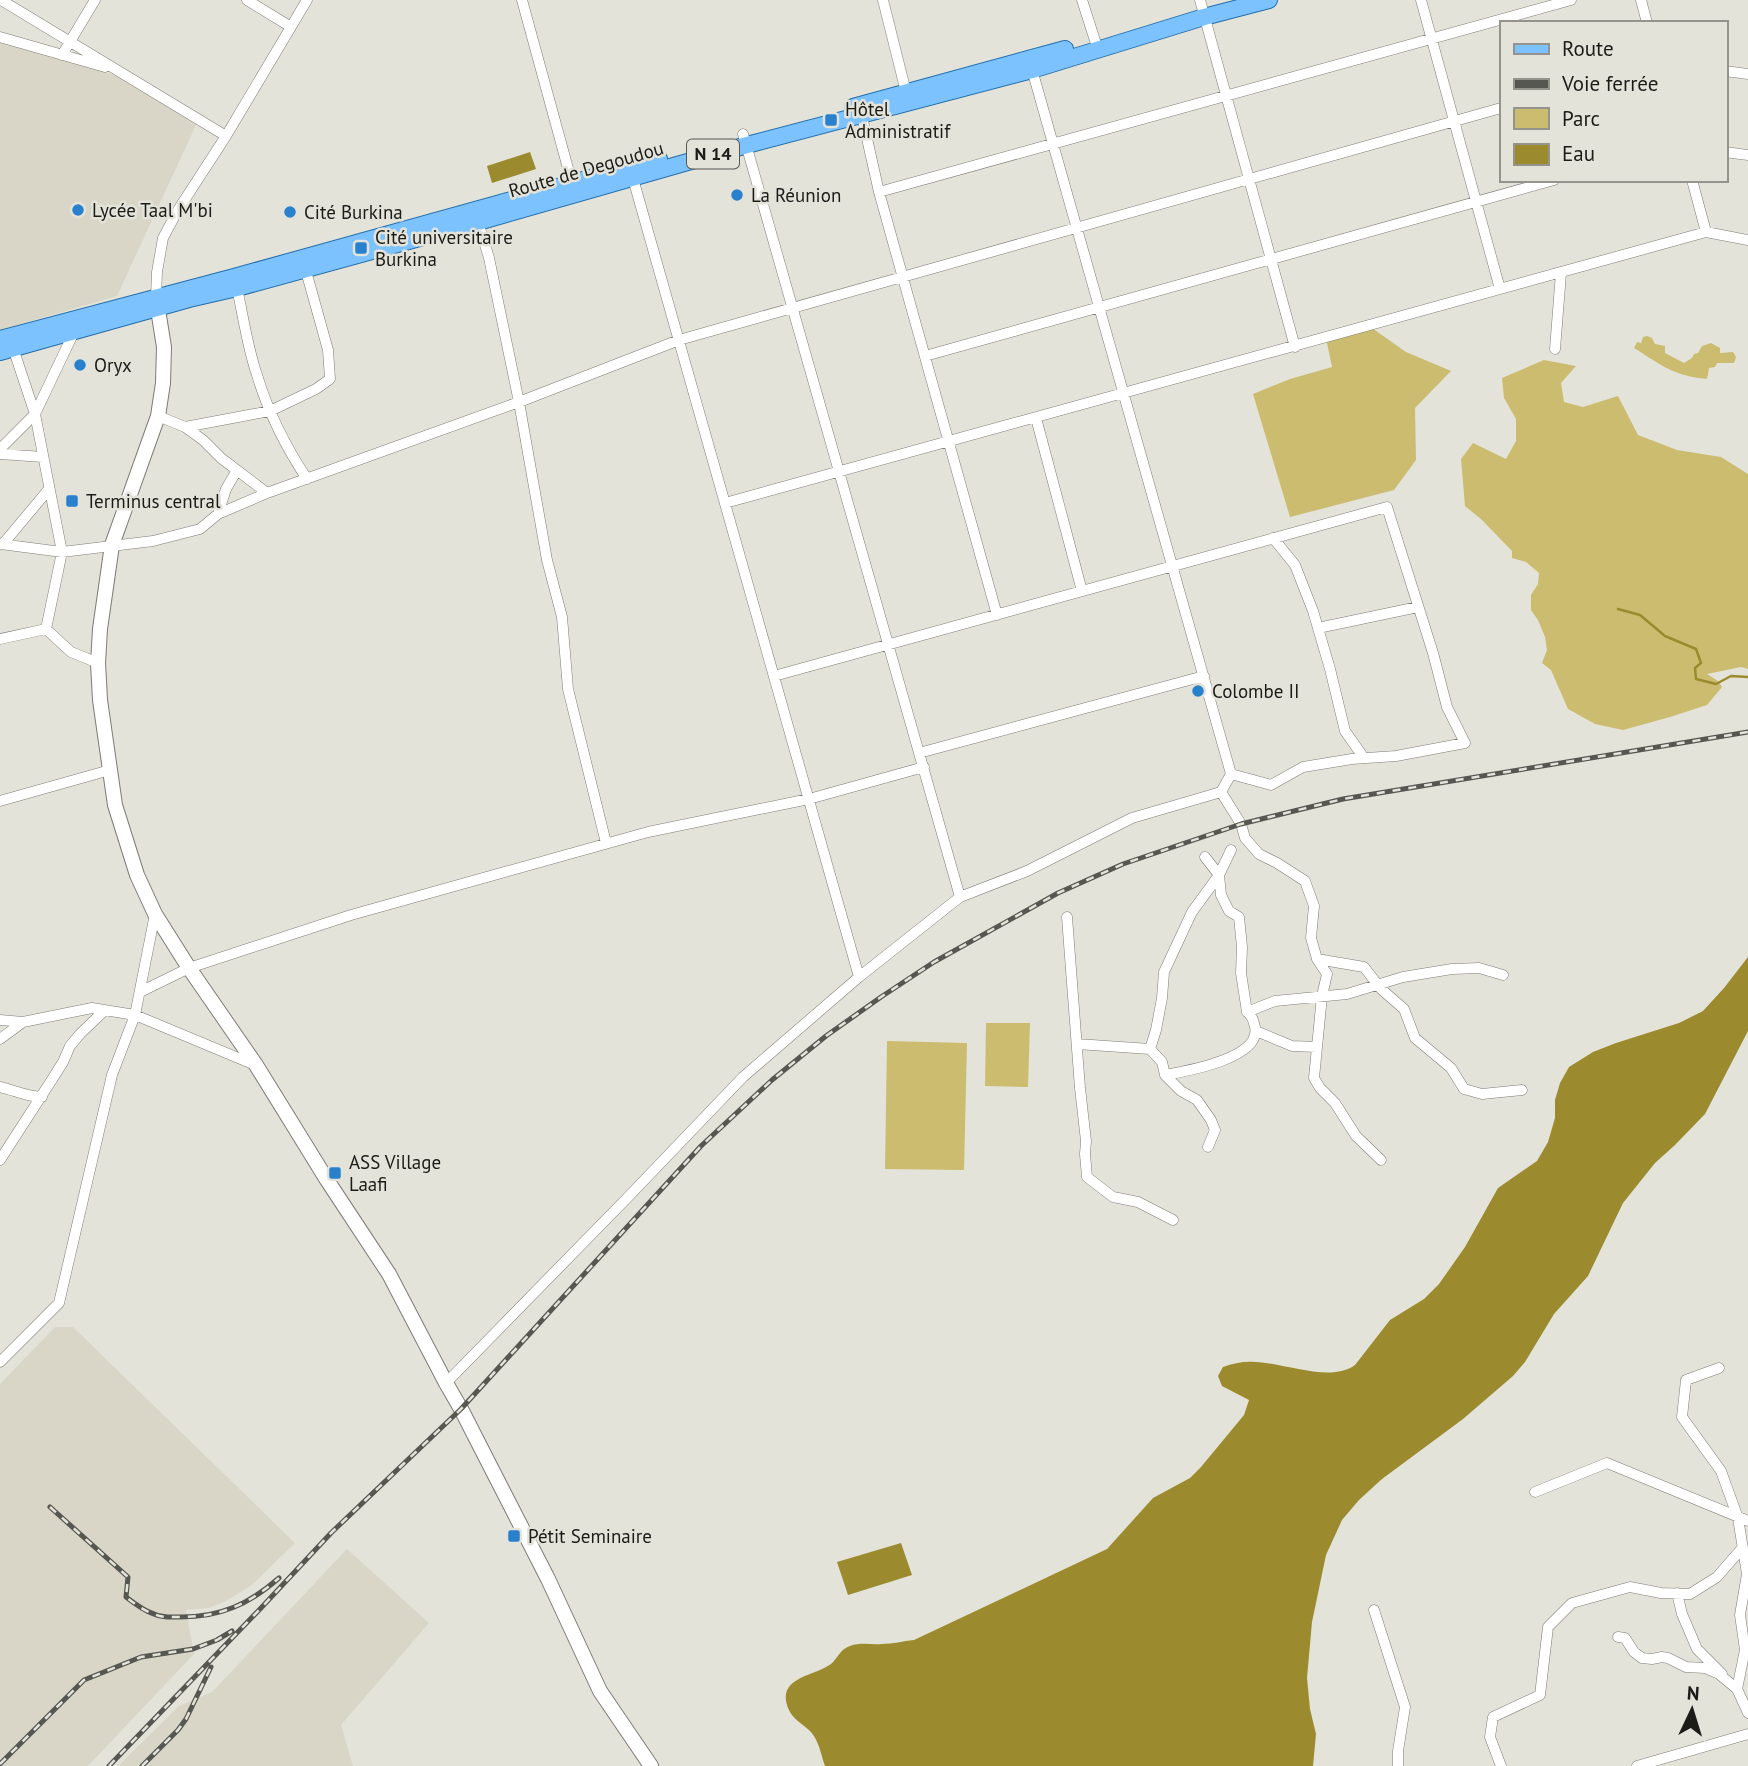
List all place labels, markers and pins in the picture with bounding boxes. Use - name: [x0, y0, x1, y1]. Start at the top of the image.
- place label: Hôtel Administratif: [845, 97, 951, 143]
- marker: Hôtel Administratif: [823, 112, 839, 128]
- place label: La Réunion: [751, 183, 841, 207]
- marker: La Réunion: [729, 187, 745, 203]
- place label: Lycée Taal M'bi: [92, 198, 213, 222]
- place label: Cité Burkina: [304, 200, 403, 224]
- marker: Lycée Taal M'bi: [70, 202, 86, 218]
- marker: Cité Burkina: [282, 204, 298, 220]
- place label: Cité universitaire Burkina: [375, 225, 513, 271]
- marker: Cité universitaire Burkina: [353, 240, 369, 256]
- place label: Oryx: [94, 353, 132, 377]
- marker: Oryx: [72, 357, 88, 373]
- place label: Terminus central: [86, 489, 221, 513]
- marker: Terminus central: [64, 493, 80, 509]
- place label: Colombe II: [1212, 679, 1300, 703]
- marker: Colombe II: [1190, 683, 1206, 699]
- place label: ASS Village Laafi: [349, 1150, 441, 1196]
- marker: ASS Village Laafi: [327, 1165, 343, 1181]
- place label: Pétit Seminaire: [528, 1524, 652, 1548]
- marker: Pétit Seminaire: [506, 1528, 522, 1544]

